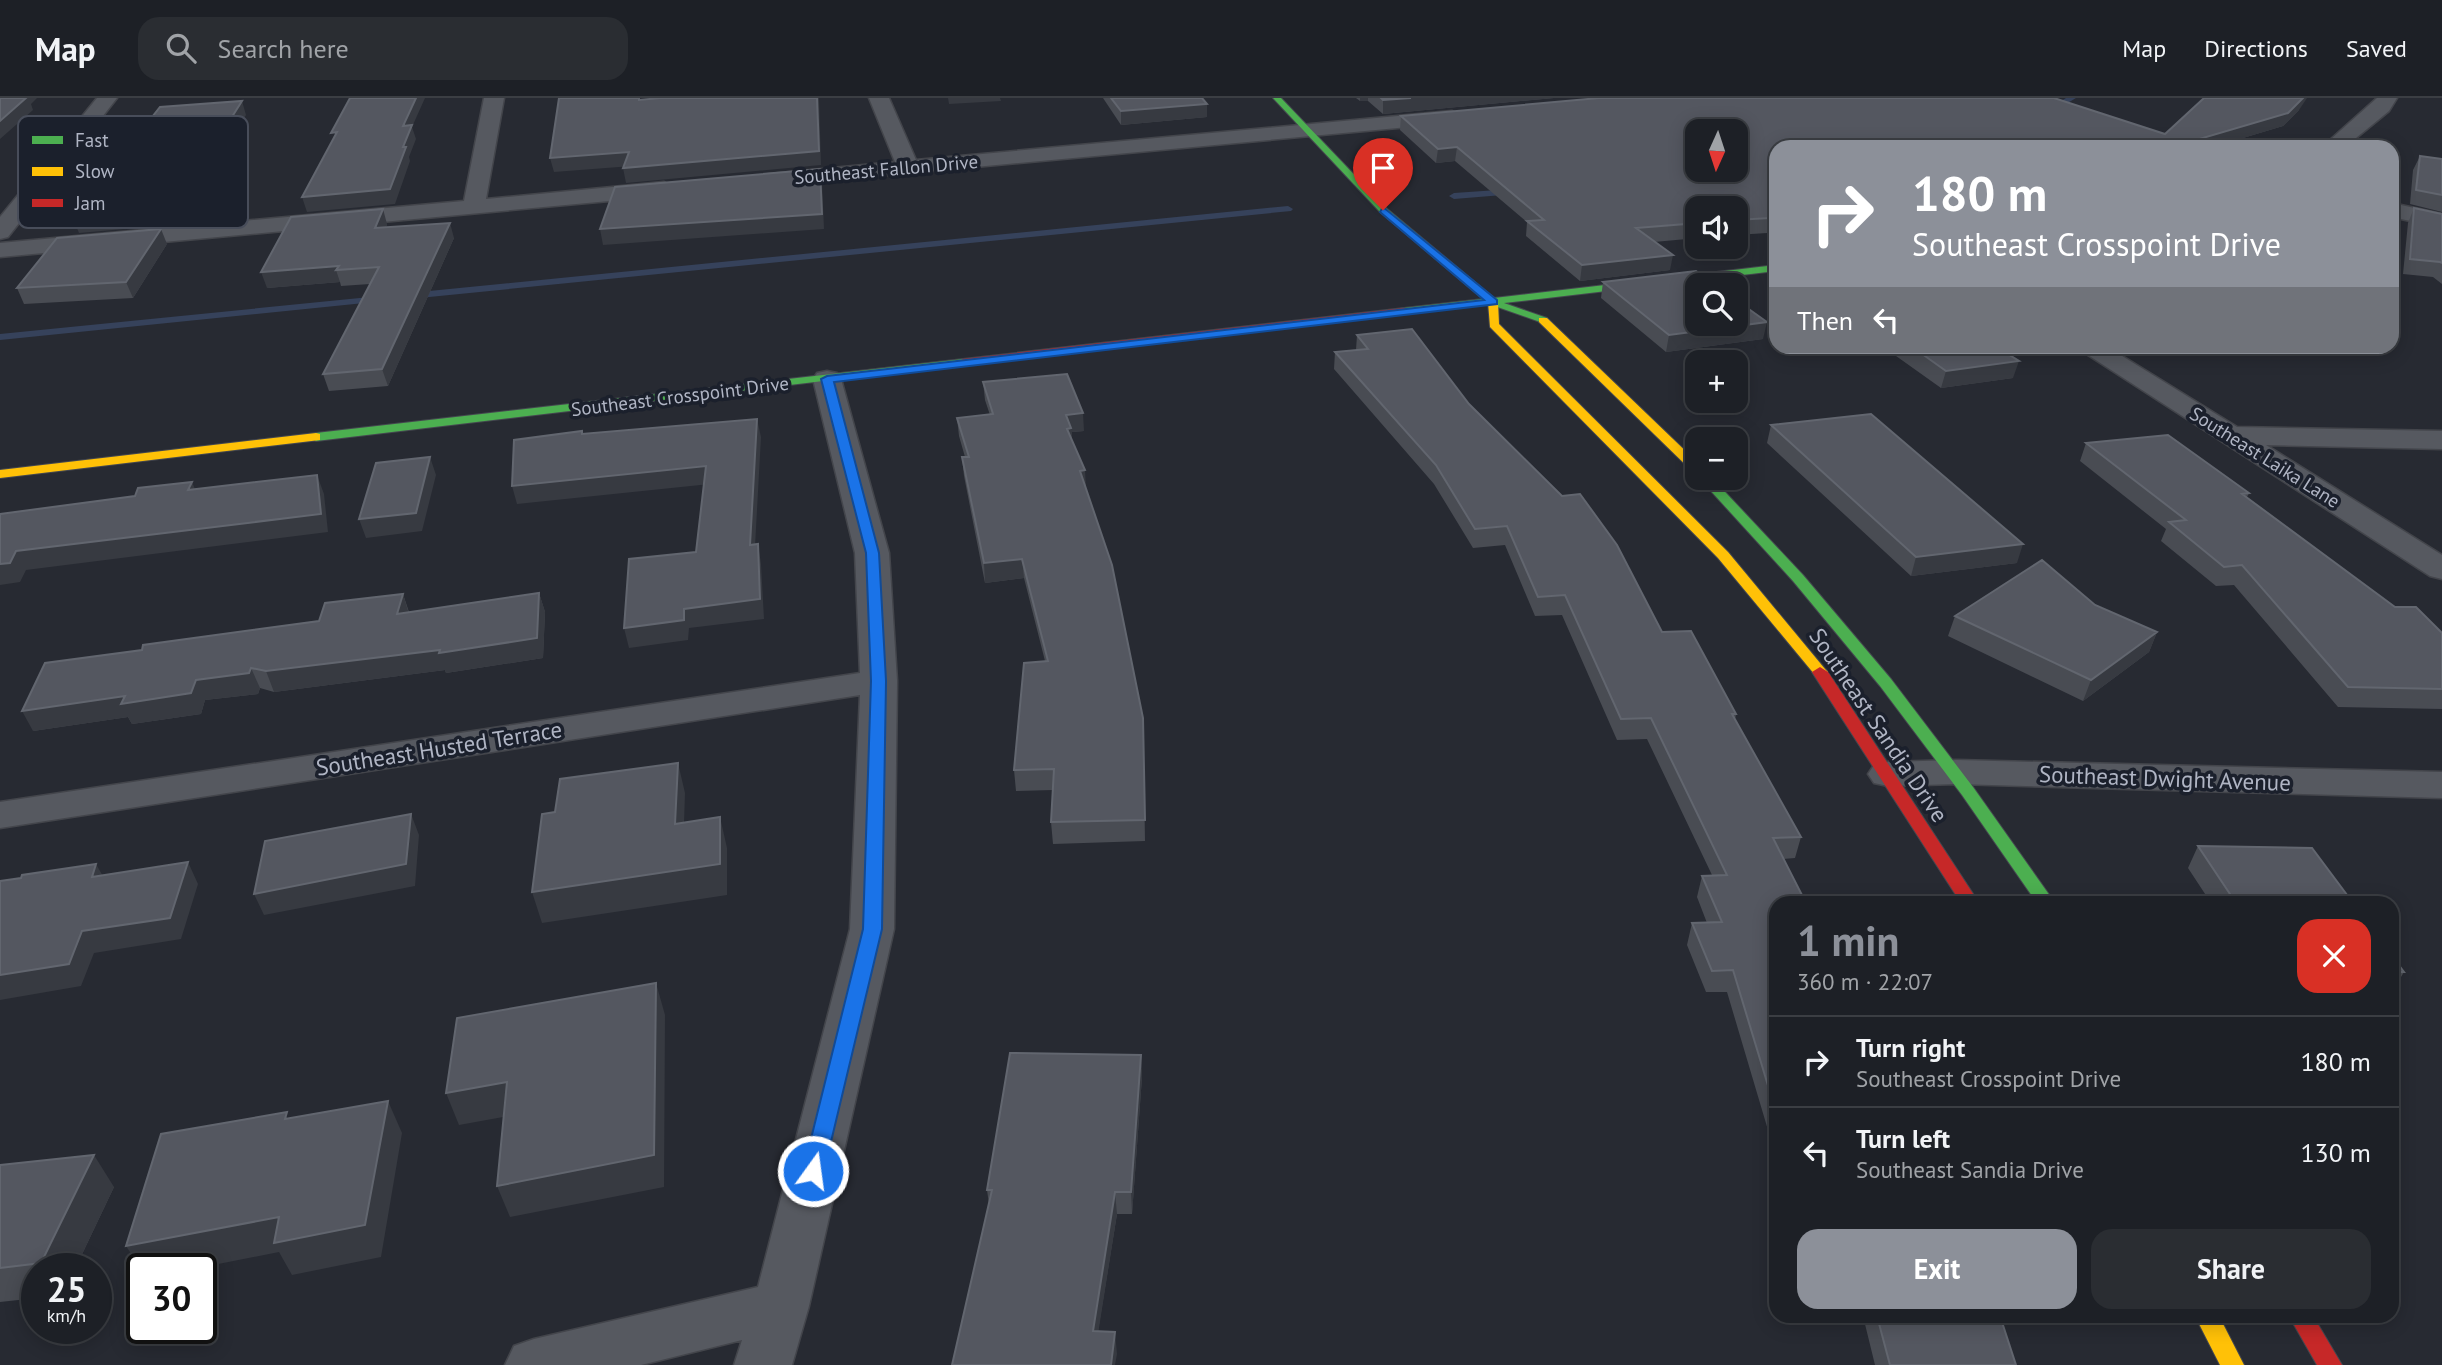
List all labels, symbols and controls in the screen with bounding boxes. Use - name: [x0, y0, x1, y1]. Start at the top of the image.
- search box: [138, 17, 628, 80]
- text: Map: [35, 27, 96, 70]
- icon: search: [162, 29, 200, 67]
- text: Search here: [218, 32, 349, 65]
- text: Map: [2122, 33, 2166, 64]
- text: Directions: [2204, 33, 2308, 64]
- text: Saved: [2346, 33, 2407, 64]
- legend: [18, 116, 248, 228]
- north arrow: [1685, 119, 1748, 182]
- map controls: [1685, 119, 1748, 490]
- text: Fast: [75, 128, 109, 152]
- pin: [1353, 138, 1413, 210]
- street label: Southeast Fallon Drive: [793, 149, 979, 189]
- icon: arrive: [1364, 149, 1402, 187]
- text: Slow: [75, 159, 115, 183]
- text: 180 m: [1912, 161, 2047, 225]
- icon: right: [1797, 168, 1888, 259]
- text: Jam: [74, 191, 105, 215]
- button: sound: [1685, 196, 1748, 259]
- text: Southeast Crosspoint Drive: [1912, 223, 2281, 265]
- button: search: [1685, 273, 1748, 336]
- icon: left: [1867, 301, 1905, 339]
- text: Then: [1797, 304, 1853, 337]
- button: +: [1685, 350, 1748, 413]
- street label: Southeast Crosspoint Drive: [570, 371, 790, 421]
- street label: Southeast Laika Lane: [2186, 401, 2344, 513]
- button: −: [1685, 427, 1748, 490]
- street label: Southeast Sandia Drive: [1803, 622, 1955, 828]
- street label: Southeast Husted Terrace: [314, 714, 564, 782]
- street label: Southeast Dwight Avenue: [2039, 759, 2291, 797]
- text: 1 min: [1797, 913, 1899, 968]
- button: close: [2297, 919, 2371, 993]
- text: 360 m · 22:07: [1797, 967, 1933, 996]
- text: Turn right: [1856, 1031, 1965, 1064]
- icon: right: [1797, 1043, 1835, 1081]
- text: 180 m: [2300, 1045, 2371, 1078]
- text: Southeast Crosspoint Drive: [1856, 1064, 2121, 1093]
- text: Turn left: [1856, 1122, 1950, 1155]
- position arrow: [776, 1134, 850, 1208]
- icon: left: [1797, 1134, 1835, 1172]
- text: 130 m: [2300, 1136, 2371, 1169]
- text: Southeast Sandia Drive: [1856, 1155, 2084, 1184]
- button: Exit: [1797, 1229, 2077, 1309]
- button: Share: [2091, 1229, 2371, 1309]
- speed limit sign: 30: [126, 1253, 217, 1344]
- text: 25: [47, 1266, 86, 1312]
- text: km/h: [47, 1304, 86, 1327]

